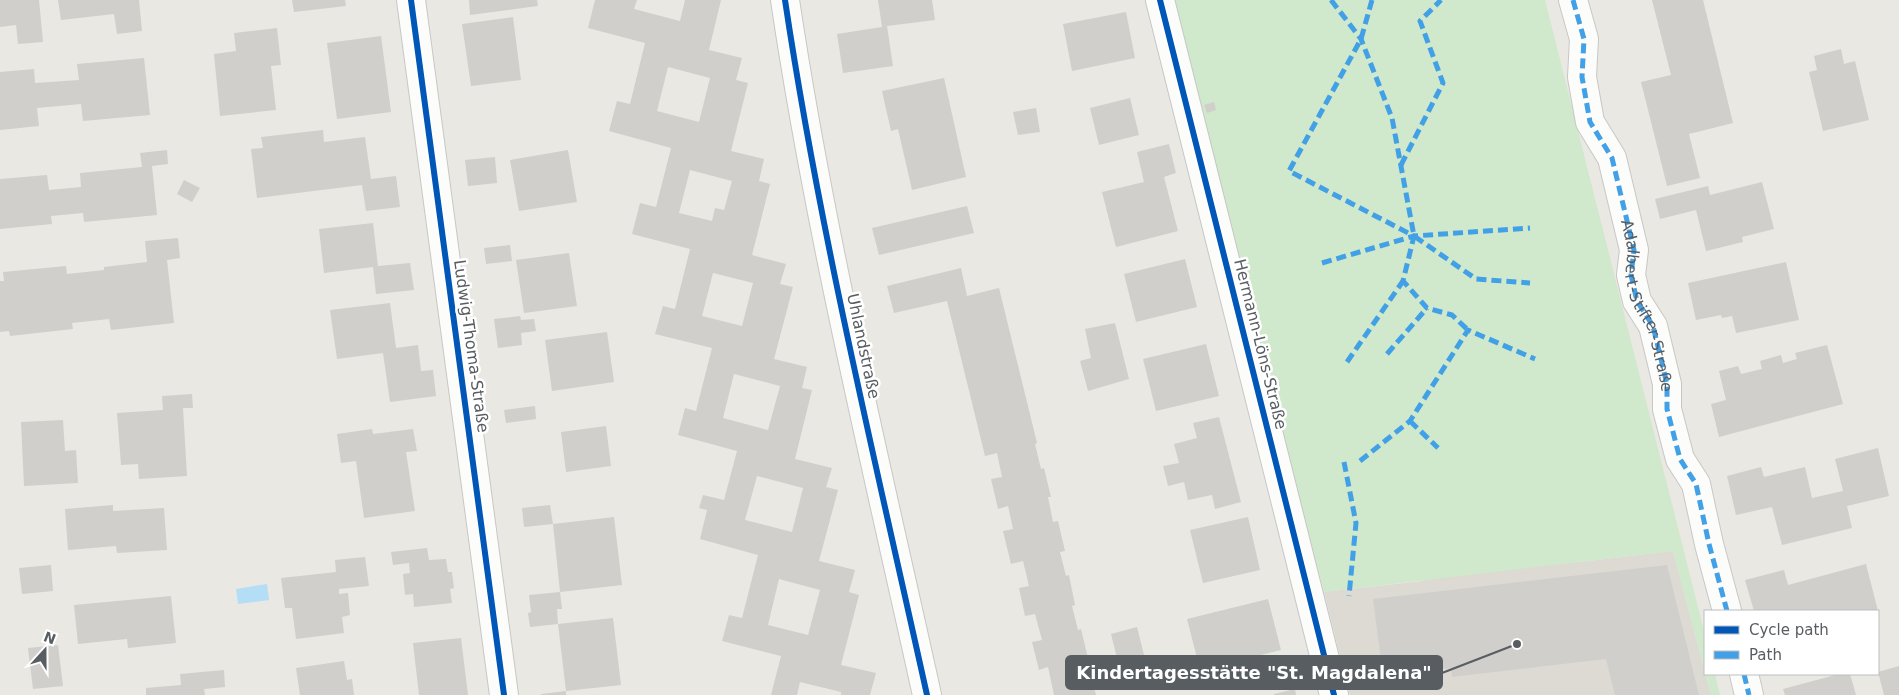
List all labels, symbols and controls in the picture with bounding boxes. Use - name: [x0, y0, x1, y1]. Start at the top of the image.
- street label: Adalbert-Stifter-Straße: [1617, 218, 1676, 392]
- street label: Hermann-Löns-Straße: [1230, 257, 1291, 431]
- street label: Ludwig-Thoma-Straße: [450, 258, 493, 434]
- street label: Uhlandstraße: [843, 292, 884, 401]
- legend: [1704, 610, 1879, 675]
- text: Cycle path: [1749, 621, 1829, 639]
- north arrow: [20, 625, 70, 675]
- text: N: [41, 628, 58, 647]
- text: Path: [1749, 646, 1782, 664]
- callout: Kindertagesstätte "St. Magdalena": [1066, 656, 1442, 689]
- text: Kindertagesstätte "St. Magdalena": [1076, 662, 1432, 683]

